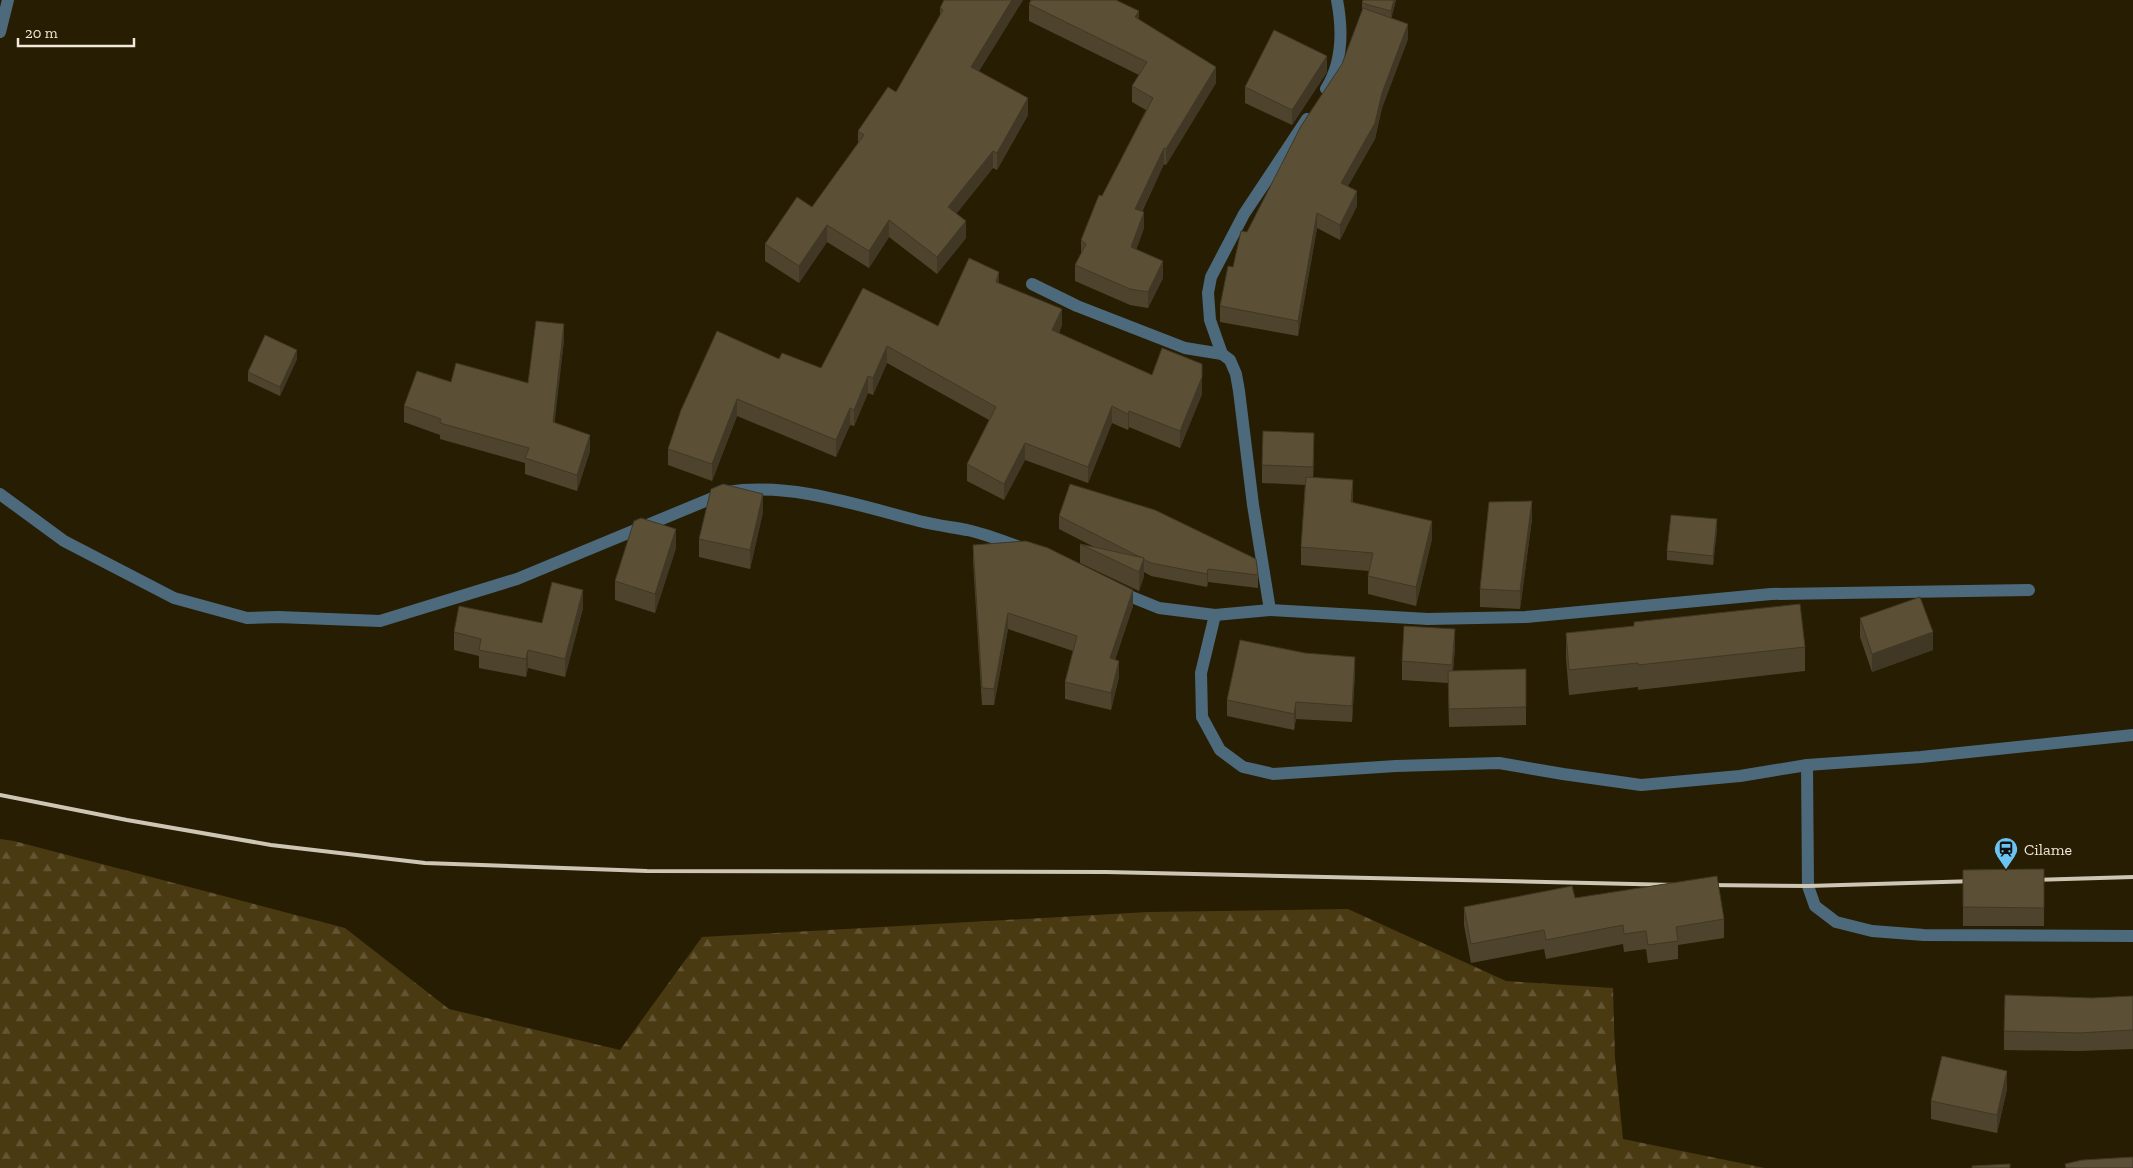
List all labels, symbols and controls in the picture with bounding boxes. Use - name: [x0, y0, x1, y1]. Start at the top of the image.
- scale bar: [18, 15, 134, 47]
- text: 20 m: [25, 24, 58, 42]
- station icon: Cilame: [1993, 836, 2019, 870]
- place label: Cilame: [2024, 840, 2072, 859]

